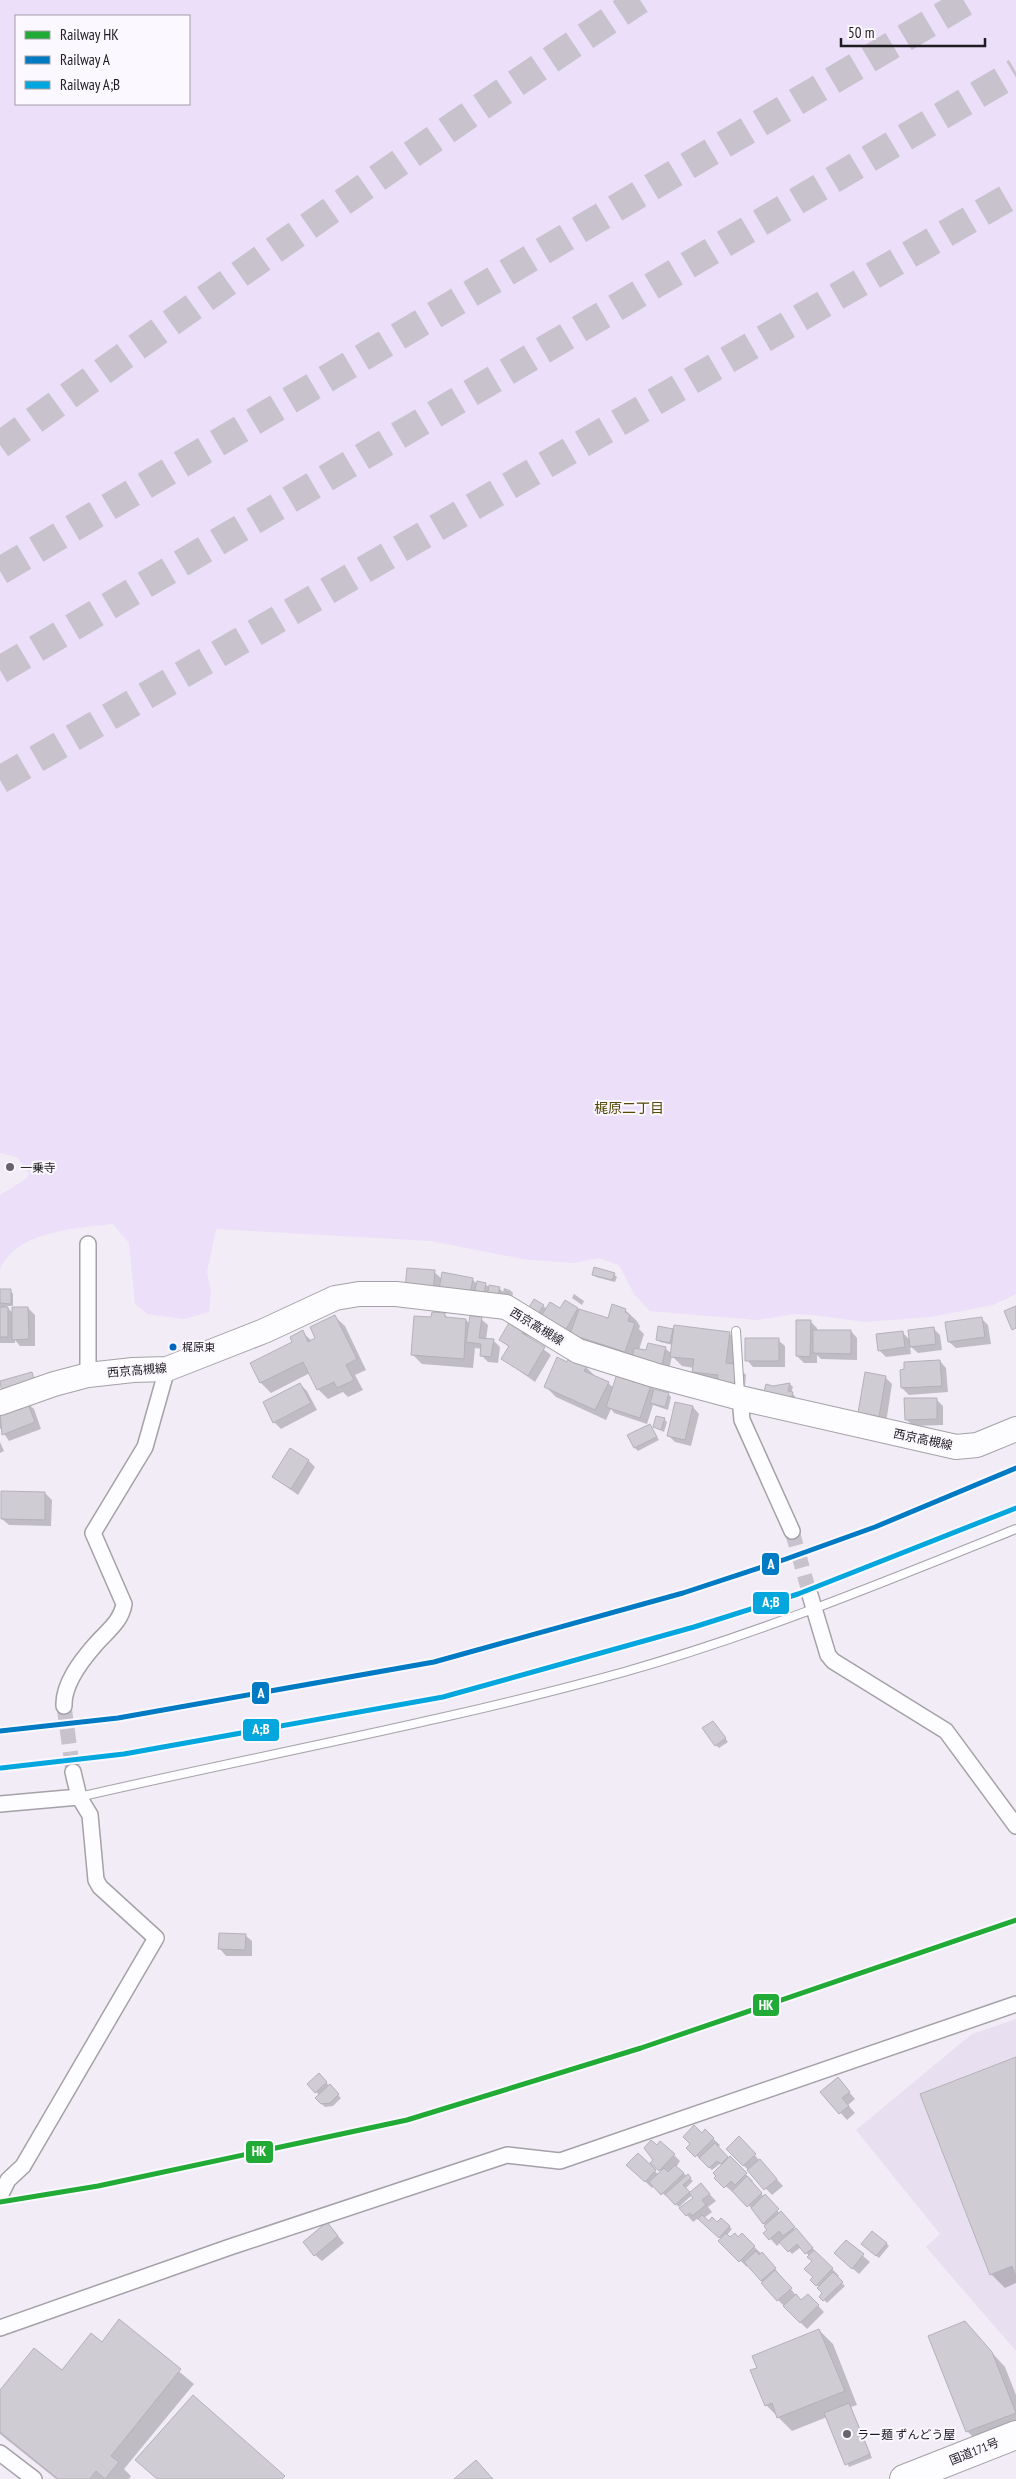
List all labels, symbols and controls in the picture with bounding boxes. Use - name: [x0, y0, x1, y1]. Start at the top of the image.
- legend: [15, 15, 190, 105]
- scale bar: [841, 15, 985, 47]
- text: 50 m: [848, 23, 874, 42]
- text: Railway HK: [60, 25, 119, 44]
- text: Railway A: [60, 50, 111, 69]
- text: Railway A;B: [60, 75, 120, 94]
- district label: 梶原二丁目: [594, 1099, 664, 1117]
- place label: 一乗寺: [20, 1160, 56, 1175]
- marker: 一乗寺: [4, 1161, 16, 1173]
- street label: 西京高槻線: [507, 1304, 567, 1348]
- place label: 梶原東: [182, 1340, 215, 1354]
- marker: 梶原東: [168, 1342, 178, 1352]
- street label: 西京高槻線: [106, 1360, 168, 1380]
- street label: 西京高槻線: [892, 1425, 954, 1453]
- line badge: A: [761, 1552, 780, 1576]
- text: A: [766, 1555, 775, 1573]
- line badge: A;B: [752, 1591, 790, 1615]
- text: A;B: [761, 1593, 780, 1611]
- line badge: A: [251, 1681, 270, 1705]
- text: A: [256, 1684, 265, 1702]
- line badge: A;B: [242, 1718, 280, 1742]
- text: A;B: [251, 1720, 270, 1738]
- line badge: HK: [752, 1993, 780, 2017]
- text: HK: [759, 1996, 774, 2014]
- line badge: HK: [245, 2140, 274, 2164]
- text: HK: [252, 2142, 267, 2160]
- place label: ラー麺 ずんどう屋: [857, 2427, 955, 2442]
- marker: ラー麺 ずんどう屋: [841, 2428, 853, 2440]
- street label: 国道171号: [947, 2434, 1001, 2468]

